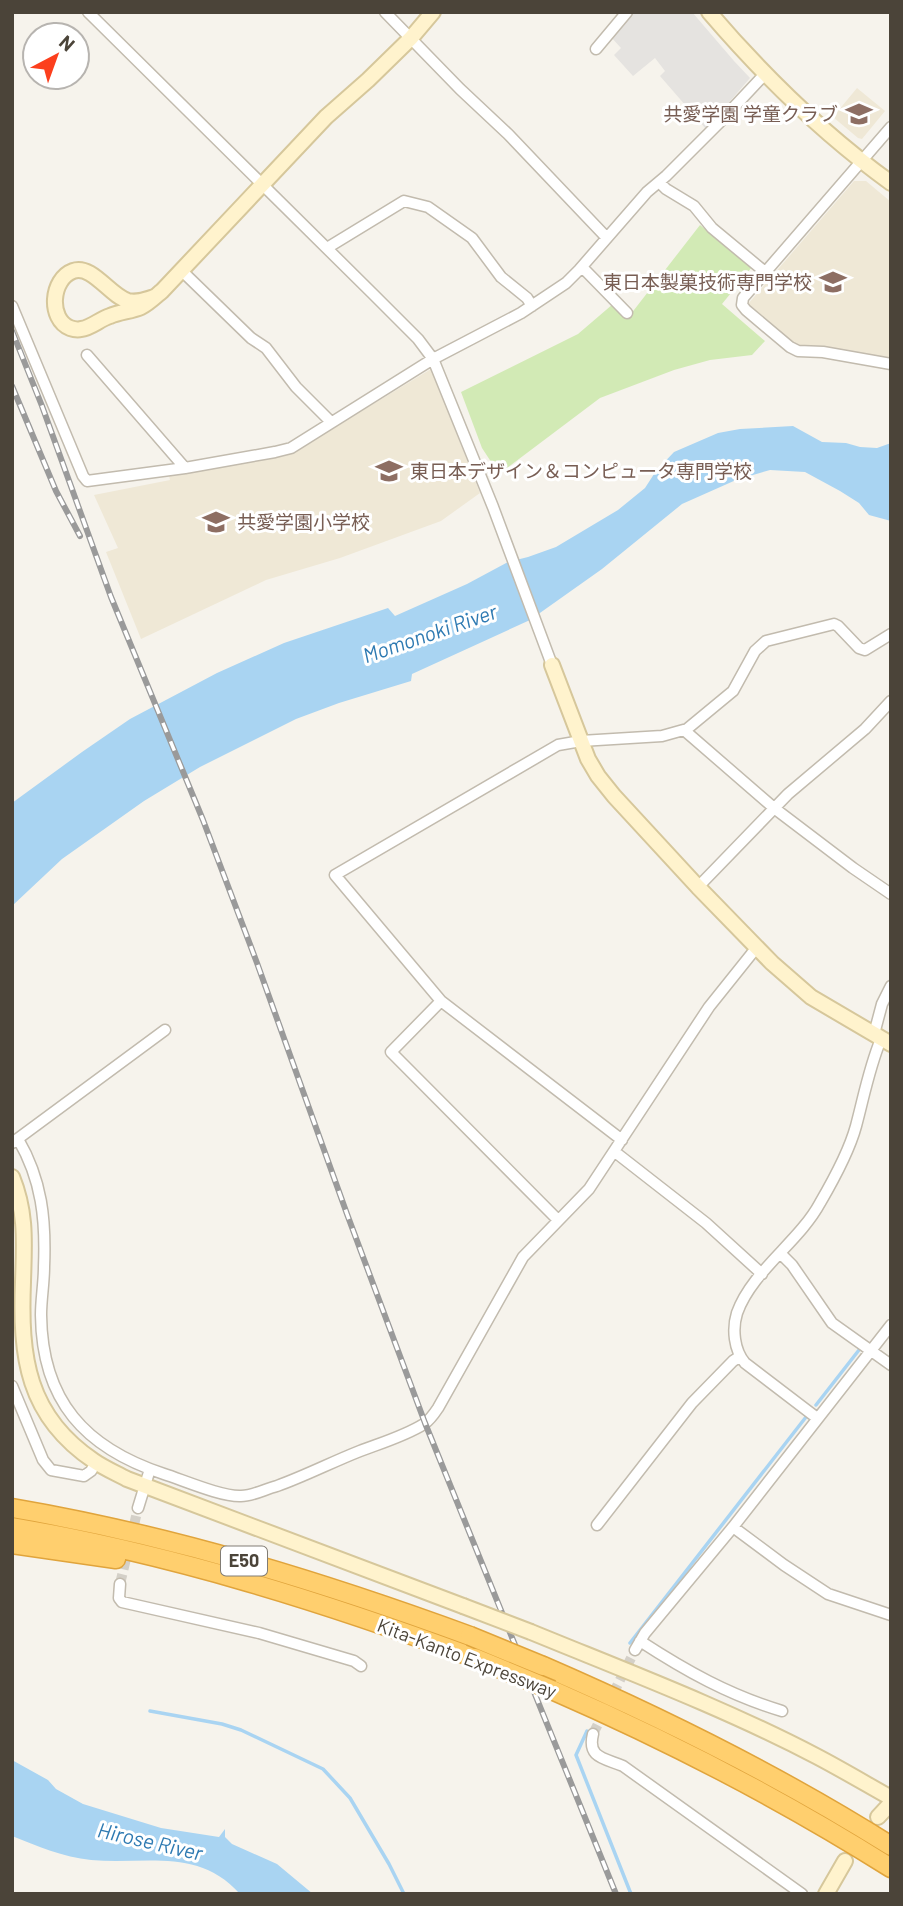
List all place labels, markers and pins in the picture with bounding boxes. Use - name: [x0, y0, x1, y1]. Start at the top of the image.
- school or university icon: 共愛学園 学童クラブ: [844, 99, 874, 129]
- place label: 共愛学園 学童クラブ: [663, 102, 838, 125]
- school or university icon: 東日本製菓技術専門学校: [818, 267, 848, 297]
- place label: 東日本製菓技術専門学校: [603, 270, 812, 293]
- school or university icon: 東日本デザイン＆コンピュータ専門学校: [374, 456, 404, 486]
- place label: 東日本デザイン＆コンピュータ専門学校: [410, 459, 752, 482]
- school or university icon: 共愛学園小学校: [201, 507, 231, 537]
- place label: 共愛学園小学校: [237, 510, 370, 533]

